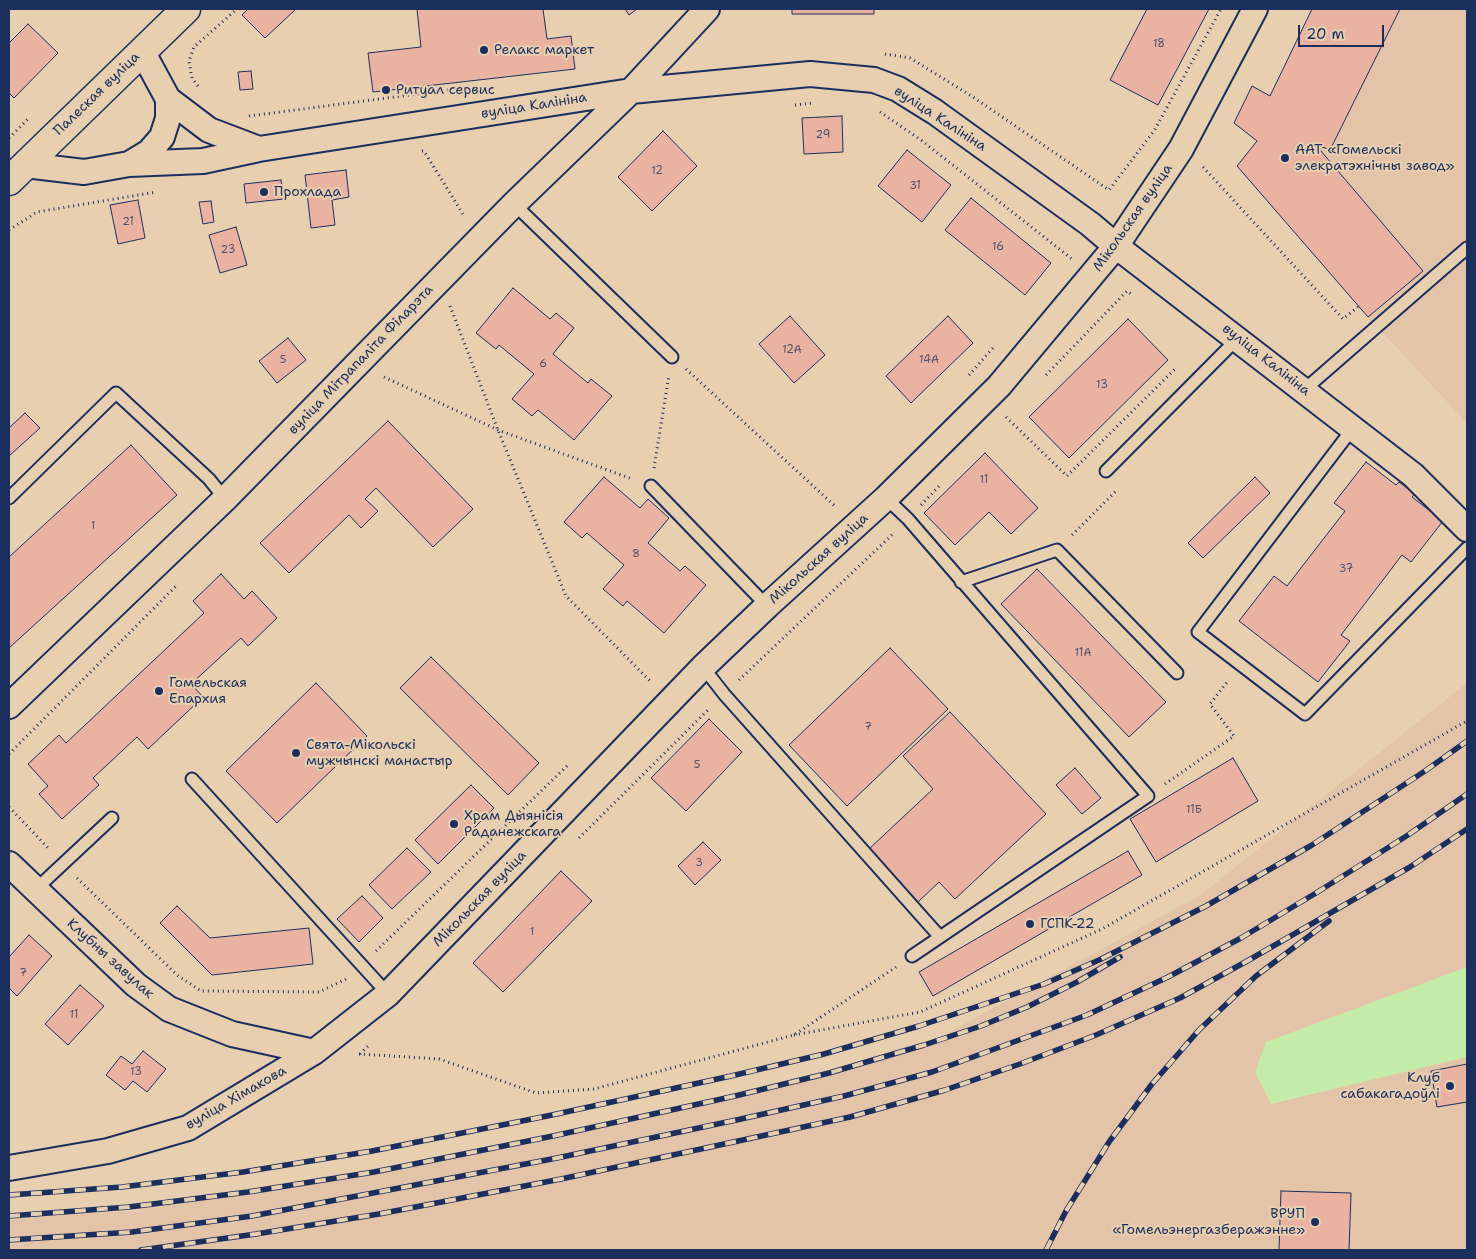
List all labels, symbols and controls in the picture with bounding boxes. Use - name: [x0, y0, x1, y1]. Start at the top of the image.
- scale bar: [1301, 15, 1387, 47]
- text: 20 m: [1306, 24, 1345, 44]
- house number: 18: [1153, 37, 1165, 51]
- place label: Релакс маркет: [494, 42, 594, 58]
- marker: Релакс маркет: [478, 44, 490, 56]
- street label: Палеская вуліца: [50, 49, 144, 139]
- place label: Ритуал сервис: [396, 82, 495, 98]
- street label: вуліца Калініна: [891, 83, 989, 155]
- marker: Ритуал сервис: [380, 84, 392, 96]
- street label: вуліца Калініна: [480, 89, 588, 123]
- house number: 29: [816, 128, 830, 142]
- place label: ААТ «Гомельскі элекратэхнічны завод»: [1295, 142, 1454, 174]
- marker: ААТ «Гомельскі элекратэхнічны завод»: [1279, 152, 1291, 164]
- street label: Мікольская вуліца: [1090, 161, 1176, 275]
- house number: 12: [651, 164, 663, 178]
- house number: 31: [909, 179, 921, 193]
- place label: Прохлада: [274, 184, 341, 200]
- marker: Прохлада: [258, 186, 270, 198]
- house number: 21: [122, 215, 134, 229]
- house number: 16: [992, 240, 1004, 254]
- house number: 23: [221, 243, 235, 257]
- street label: вуліца Мітрапаліта Філарэта: [285, 282, 437, 438]
- street label: вуліца Калініна: [1219, 320, 1313, 400]
- house number: 12А: [782, 343, 802, 357]
- house number: 5: [280, 353, 286, 367]
- house number: 14А: [919, 353, 939, 367]
- house number: 6: [539, 357, 547, 371]
- house number: 13: [1096, 378, 1108, 392]
- house number: 11: [980, 473, 988, 487]
- street label: Мікольская вуліца: [766, 510, 872, 608]
- house number: 1: [91, 519, 95, 533]
- house number: 8: [632, 547, 640, 561]
- house number: 37: [1339, 562, 1353, 576]
- house number: 11А: [1075, 646, 1091, 660]
- place label: Гомельская Епархия: [169, 675, 247, 708]
- marker: Гомельская Епархия: [153, 685, 165, 697]
- house number: 7: [864, 720, 872, 734]
- place label: Свята-Мікольскі мужчынскі манастыр: [306, 737, 453, 770]
- marker: Свята-Мікольскі мужчынскі манастыр: [290, 747, 302, 759]
- house number: 5: [694, 758, 700, 772]
- house number: 11Б: [1186, 803, 1202, 817]
- place label: Храм Дыянісія Раданежскага: [464, 808, 563, 840]
- marker: Храм Дыянісія Раданежскага: [448, 818, 460, 830]
- street label: Мікольская вуліца: [430, 847, 530, 951]
- house number: 3: [695, 856, 703, 870]
- street label: Клубны завулак: [63, 915, 157, 1003]
- place label: ГСПК-22: [1040, 916, 1095, 932]
- marker: ГСПК-22: [1024, 918, 1036, 930]
- house number: 1: [530, 925, 534, 939]
- house number: 7: [19, 966, 27, 980]
- house number: 11: [70, 1008, 78, 1022]
- street label: вуліца Хімакова: [183, 1062, 289, 1134]
- house number: 13: [130, 1065, 142, 1079]
- place label: Клуб сабакагадоўлі: [1341, 1070, 1440, 1102]
- marker: Клуб сабакагадоўлі: [1444, 1080, 1456, 1092]
- place label: ВРУП «Гомельэнергазберажэнне»: [1112, 1206, 1305, 1238]
- marker: ВРУП «Гомельэнергазберажэнне»: [1309, 1216, 1321, 1228]

